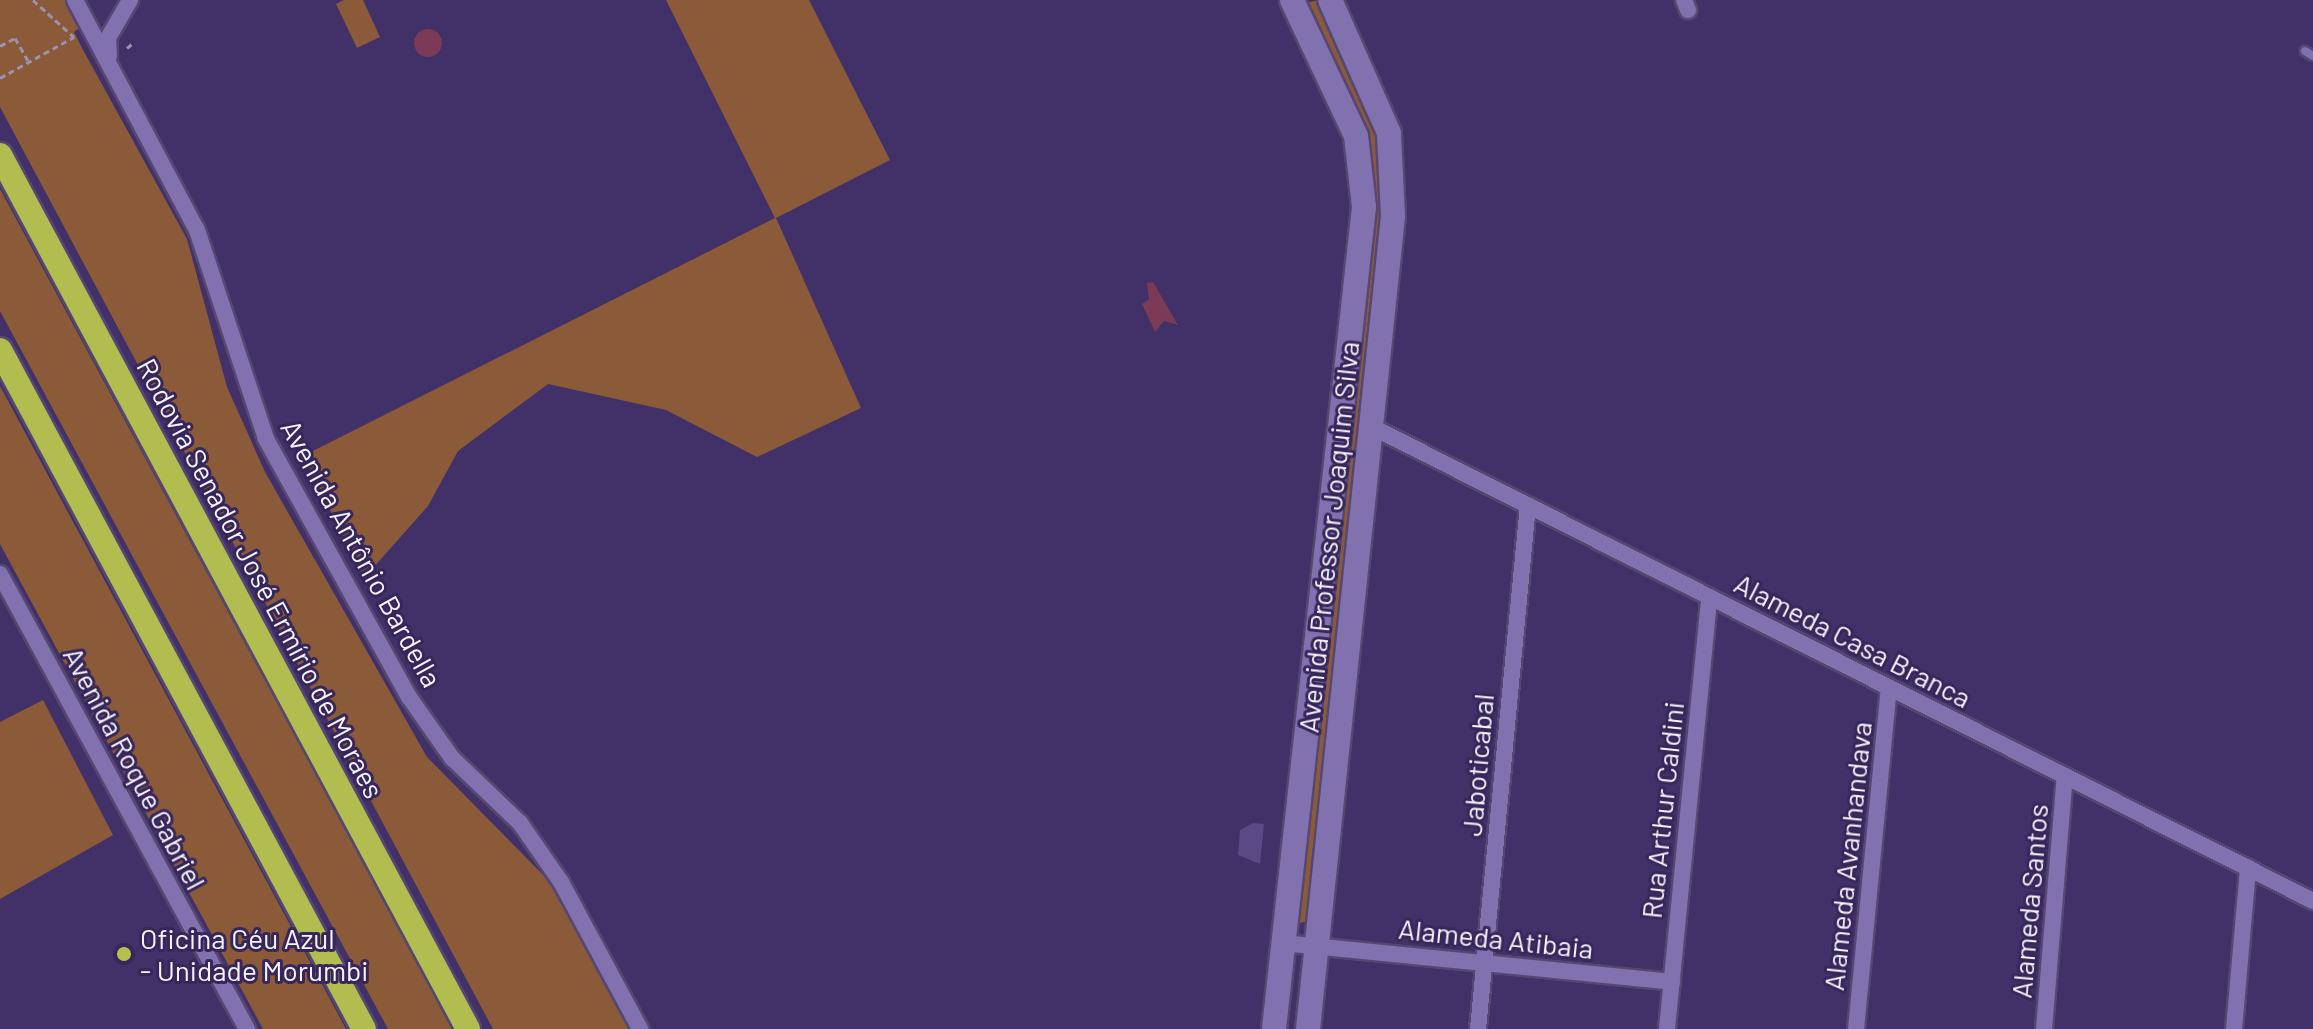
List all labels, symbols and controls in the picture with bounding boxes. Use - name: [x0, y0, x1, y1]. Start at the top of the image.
- street label: Avenida Professor Joaquim Silva: [1291, 340, 1365, 734]
- street label: Rodovia Senador José Ermírio de Moraes: [130, 352, 392, 804]
- street label: Avenida Antônio Bardella: [274, 413, 450, 693]
- street label: Alameda Casa Branca: [1729, 566, 1977, 714]
- street label: Avenida Roque Gabriel: [57, 641, 213, 895]
- street label: Jaboticabal: [1454, 692, 1500, 838]
- street label: Rua Arthur Caldini: [1634, 700, 1690, 920]
- street label: Alameda Avanhandava: [1816, 720, 1878, 992]
- street label: Alameda Santos: [2004, 802, 2054, 1000]
- street label: Alameda Atibaia: [1397, 911, 1595, 965]
- place label: Oficina Céu Azul - Unidade Morumbi: [140, 921, 368, 987]
- marker: Oficina Céu Azul - Unidade Morumbi: [115, 945, 133, 963]

